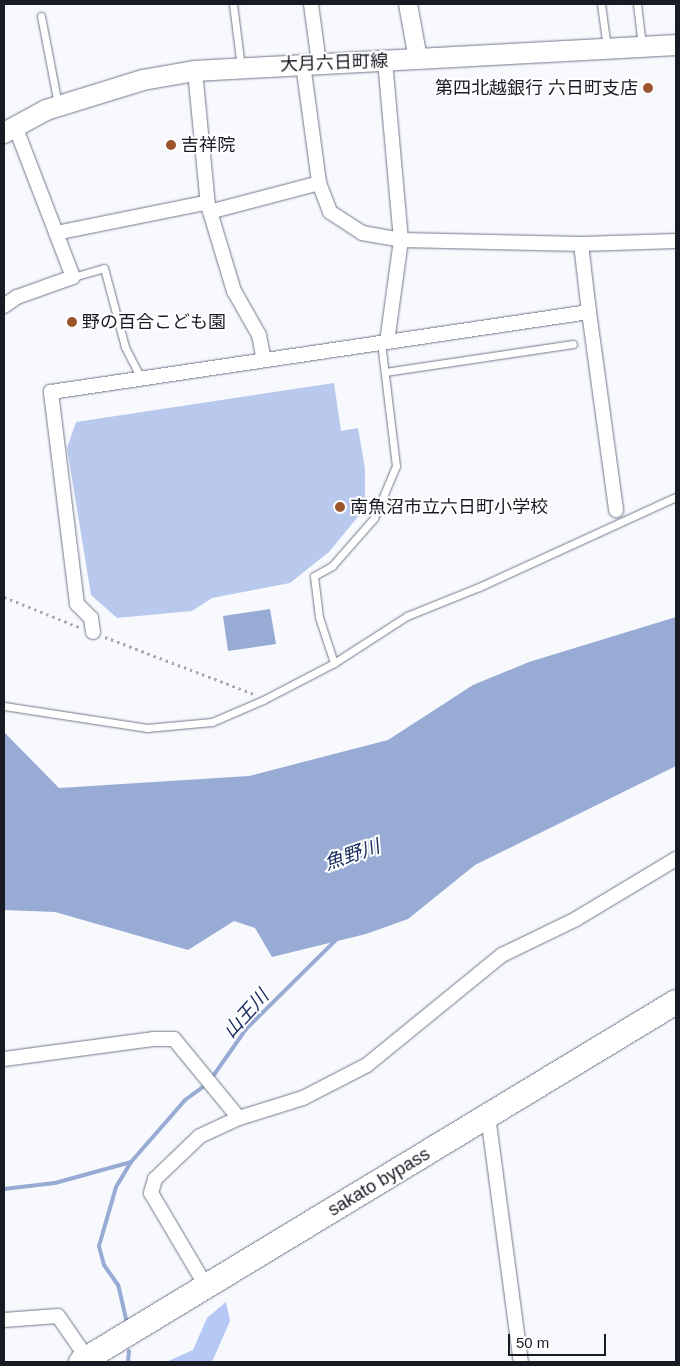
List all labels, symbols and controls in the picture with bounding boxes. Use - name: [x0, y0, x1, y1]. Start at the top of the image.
- street label: 大月六日町線: [280, 50, 388, 76]
- place label: 第四北越銀行 六日町支店: [435, 77, 638, 99]
- marker: 第四北越銀行 六日町支店: [642, 82, 654, 94]
- place label: 吉祥院: [181, 134, 235, 156]
- marker: 吉祥院: [165, 139, 177, 151]
- place label: 野の百合こども園: [82, 311, 226, 333]
- marker: 野の百合こども園: [66, 316, 78, 328]
- place label: 南魚沼市立六日町小学校: [350, 496, 548, 518]
- marker: 南魚沼市立六日町小学校: [334, 501, 346, 513]
- water label: 魚野川: [321, 835, 383, 875]
- water label: 山王川: [218, 985, 274, 1043]
- street label: sakato bypass: [324, 1143, 434, 1221]
- scale bar: [510, 1324, 608, 1356]
- text: 50 m: [516, 1334, 549, 1351]

